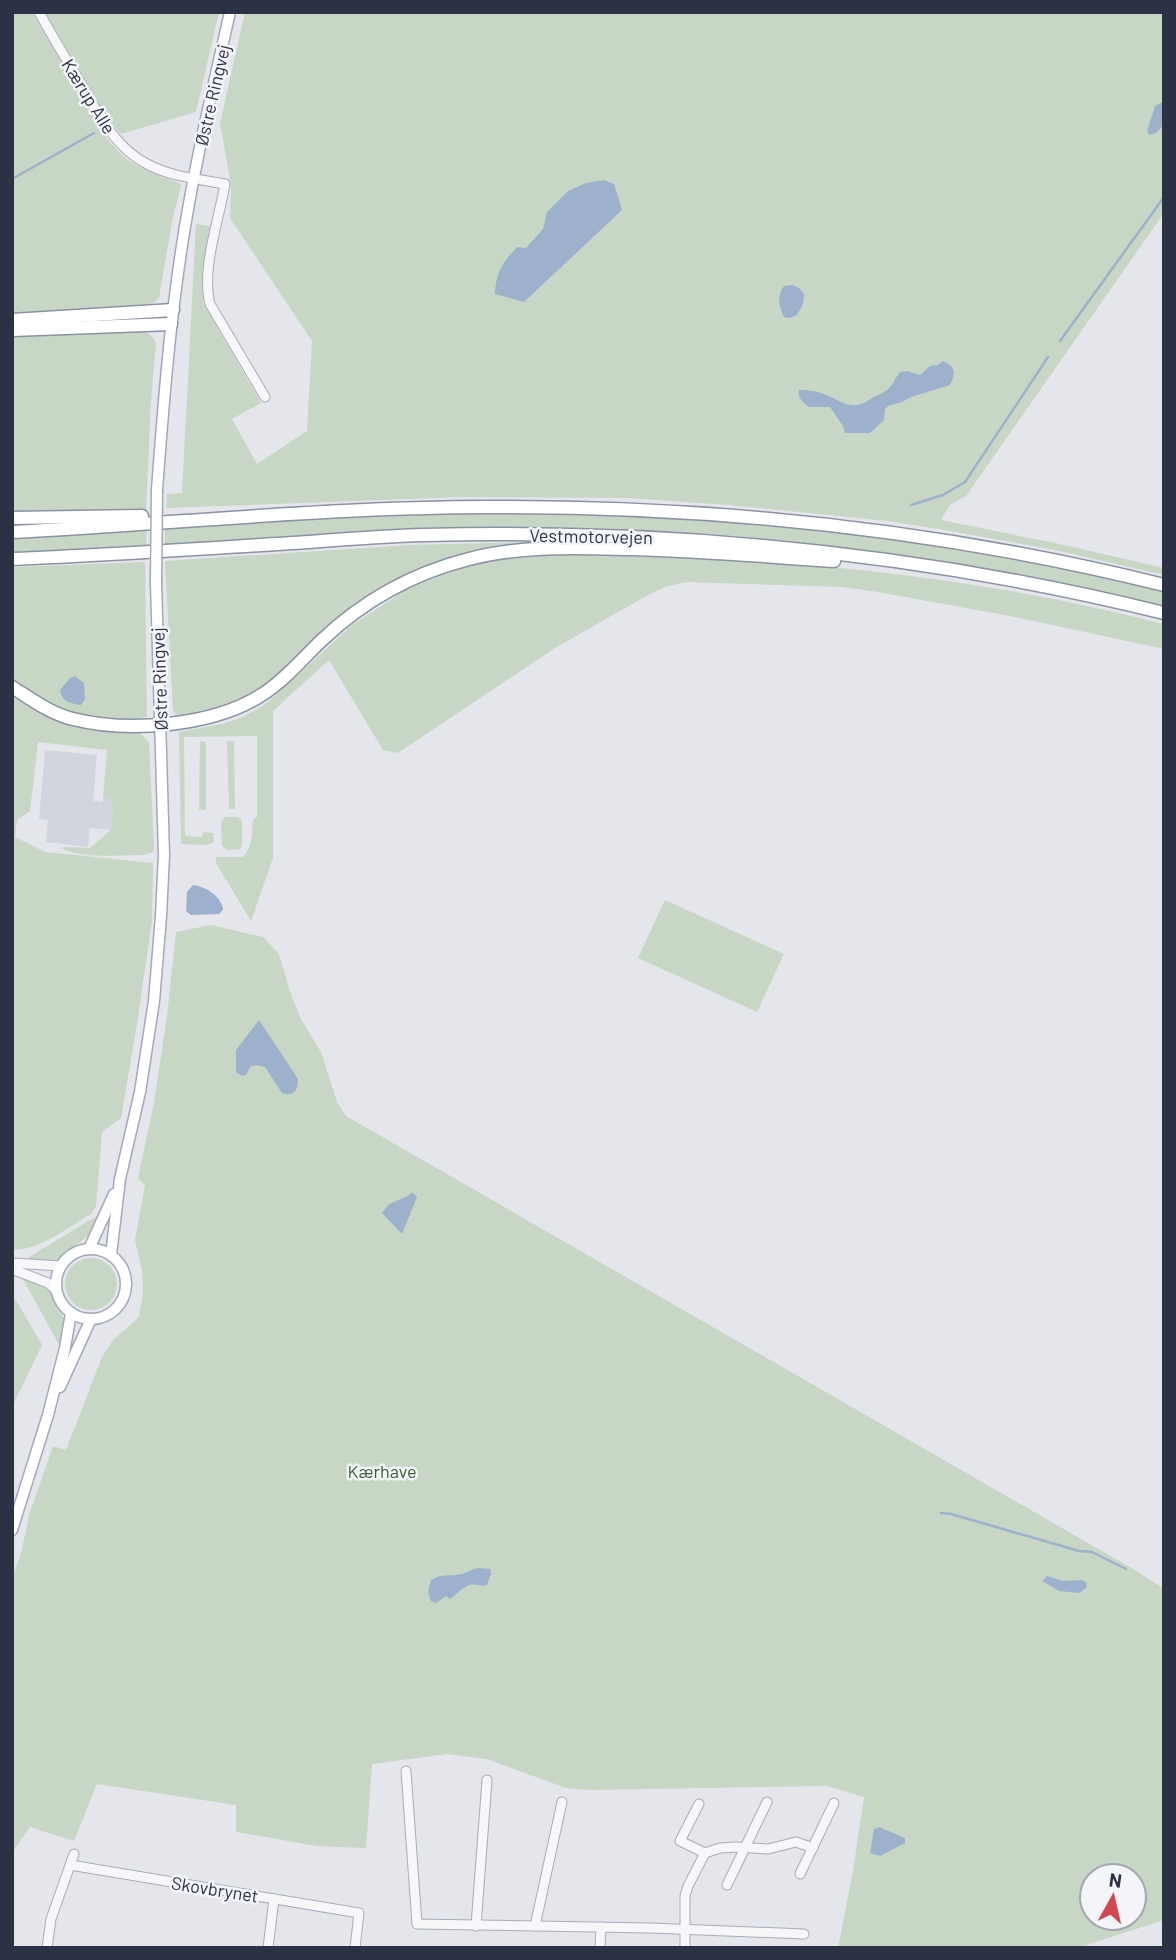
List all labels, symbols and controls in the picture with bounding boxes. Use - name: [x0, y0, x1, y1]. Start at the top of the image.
- street label: Østre Ringvej: [190, 42, 234, 148]
- street label: Kærup Alle: [57, 54, 121, 138]
- street label: Vestmotorvejen: [529, 524, 653, 548]
- street label: Østre Ringvej: [146, 627, 172, 731]
- park label: Kærhave: [347, 1460, 417, 1482]
- north arrow: [1078, 1862, 1148, 1932]
- text: N: [1108, 1867, 1123, 1892]
- street label: Skovbrynet: [170, 1871, 260, 1907]

